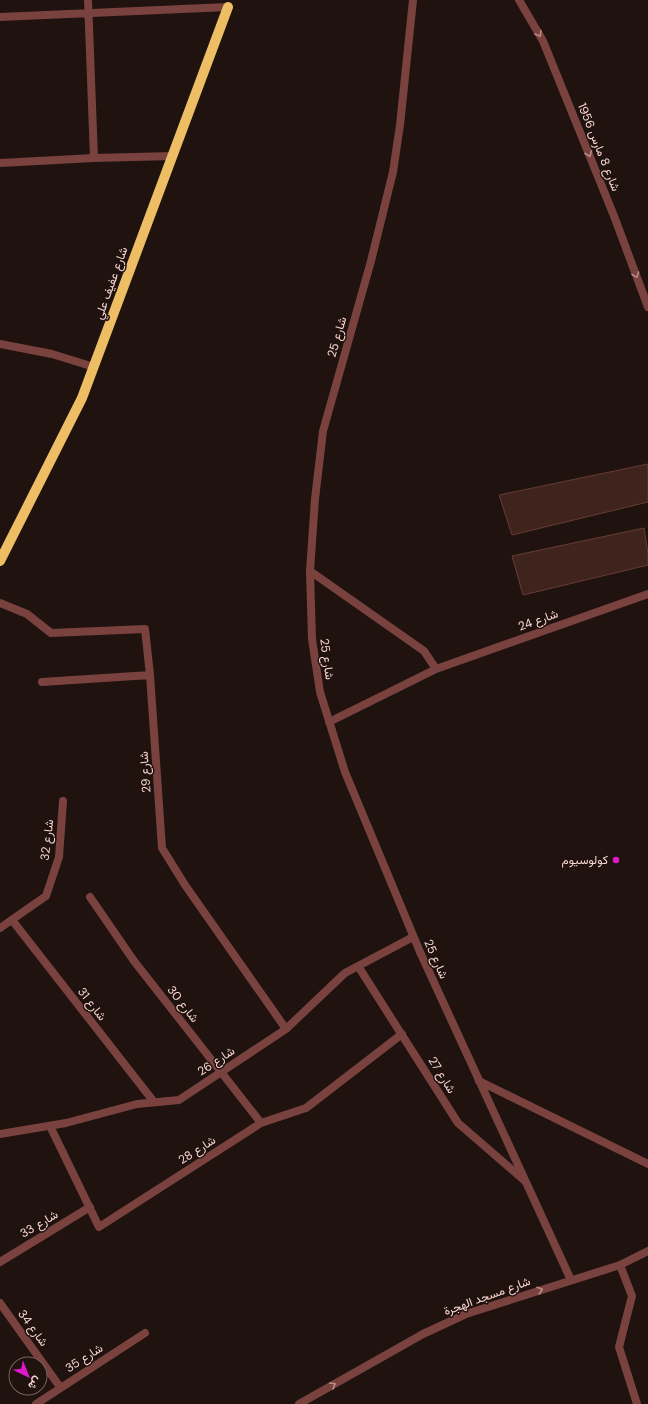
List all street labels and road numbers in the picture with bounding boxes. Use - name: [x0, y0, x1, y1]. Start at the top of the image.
- street label: شارع 8 مارس 1956: [573, 100, 624, 194]
- street label: شارع عفيف علي: [90, 244, 133, 322]
- street label: شارع 25: [324, 315, 351, 359]
- street label: شارع 24: [516, 605, 560, 636]
- street label: شارع 25: [315, 637, 338, 681]
- street label: شارع 29: [136, 751, 155, 793]
- street label: شارع 32: [37, 819, 58, 862]
- street label: شارع 25: [419, 937, 452, 982]
- street label: شارع 30: [163, 982, 202, 1026]
- street label: شارع 31: [73, 984, 110, 1025]
- street label: شارع 26: [194, 1043, 238, 1080]
- street label: شارع 27: [424, 1054, 460, 1097]
- street label: شارع 28: [175, 1132, 219, 1169]
- street label: شارع 33: [17, 1206, 61, 1242]
- street label: شارع مسجد الهجرة: [441, 1273, 533, 1320]
- street label: شارع 34: [13, 1306, 52, 1350]
- street label: شارع 35: [62, 1340, 106, 1377]

